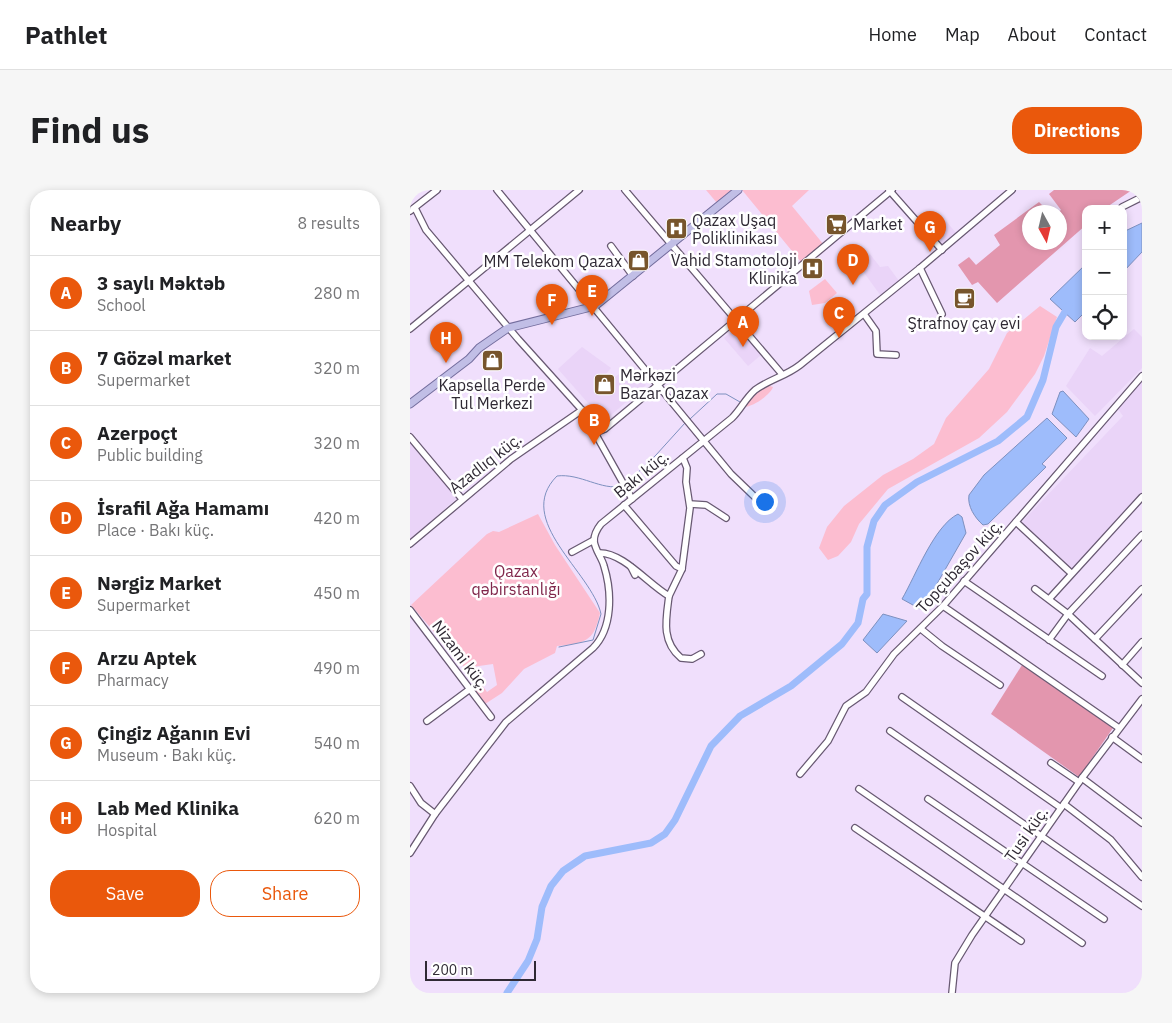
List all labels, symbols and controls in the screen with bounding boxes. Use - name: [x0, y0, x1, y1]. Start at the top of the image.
- text: Pathlet: [25, 19, 107, 51]
- text: Home: [869, 23, 917, 46]
- text: Map: [945, 23, 980, 46]
- text: About: [1008, 23, 1056, 46]
- text: Contact: [1084, 23, 1147, 46]
- text: Find us: [30, 107, 149, 153]
- button: Directions: [1012, 107, 1142, 154]
- north arrow: [1022, 205, 1067, 250]
- map controls: [1082, 205, 1127, 340]
- button: +: [1082, 205, 1127, 250]
- text: Nearby: [50, 209, 121, 237]
- place label: Qazax Uşaq Poliklinikası: [692, 210, 777, 248]
- pin: G: [914, 211, 946, 252]
- supermarket icon: Market: [825, 212, 849, 236]
- text: 8 results: [297, 213, 360, 233]
- place label: Market: [853, 214, 903, 234]
- hospital icon: Qazax Uşaq Poliklinikası: [664, 217, 688, 241]
- pin: D: [837, 244, 869, 285]
- shop icon: MM Telekom Qazax: [626, 249, 650, 273]
- place label: Vahid Stamotoloji Klinika: [671, 250, 797, 288]
- button: −: [1082, 250, 1127, 295]
- place label: MM Telekom Qazax: [483, 251, 622, 271]
- hospital icon: Vahid Stamotoloji Klinika: [801, 257, 825, 281]
- text: 3 saylı Məktəb: [97, 271, 225, 295]
- pin: E: [576, 275, 608, 316]
- text: A: [61, 283, 71, 303]
- text: 280 m: [313, 283, 360, 303]
- pin: F: [536, 284, 568, 325]
- cafe icon: Ştrafnoy çay evi: [952, 287, 976, 311]
- text: School: [97, 295, 146, 315]
- button: locate: [1082, 295, 1127, 340]
- pin: C: [823, 297, 855, 338]
- pin: A: [727, 306, 759, 347]
- place label: Ştrafnoy çay evi: [908, 313, 1020, 333]
- pin: H: [430, 322, 462, 363]
- text: 7 Gözəl market: [97, 346, 232, 370]
- shop icon: Kapsella Perde Tul Merkezi: [480, 349, 504, 373]
- text: B: [61, 358, 71, 378]
- text: 320 m: [313, 358, 360, 378]
- place label: Mərkəzi Bazar Qazax: [620, 365, 709, 403]
- text: Supermarket: [97, 370, 190, 390]
- shop icon: Mərkəzi Bazar Qazax: [592, 372, 616, 396]
- place label: Kapsella Perde Tul Merkezi: [438, 375, 546, 413]
- pin: B: [578, 404, 610, 445]
- text: Azerpoçt: [97, 421, 178, 445]
- street label: Azadlıq küç.: [445, 428, 525, 498]
- text: C: [61, 433, 71, 453]
- text: 320 m: [313, 433, 360, 453]
- text: Public building: [97, 445, 203, 465]
- street label: Bakı küç.: [609, 446, 673, 502]
- your location: [752, 489, 778, 515]
- text: İsrafil Ağa Hamamı: [97, 496, 269, 520]
- text: D: [60, 508, 72, 528]
- text: 420 m: [313, 508, 360, 528]
- street label: Topçubaşov küç.: [912, 515, 1006, 617]
- text: Place · Bakı küç.: [97, 520, 214, 540]
- park label: Qazax qəbirstanlığı: [472, 561, 561, 599]
- text: Nərgiz Market: [97, 571, 222, 595]
- text: E: [61, 583, 71, 603]
- text: 450 m: [313, 583, 360, 603]
- text: Supermarket: [97, 595, 190, 615]
- street label: Nizami küç.: [428, 616, 494, 694]
- text: Arzu Aptek: [97, 646, 197, 670]
- text: F: [61, 658, 71, 678]
- text: 490 m: [313, 658, 360, 678]
- text: Pharmacy: [97, 670, 169, 690]
- text: Çingiz Ağanın Evi: [97, 721, 251, 745]
- text: G: [60, 733, 72, 753]
- text: 540 m: [313, 733, 360, 753]
- text: Museum · Bakı küç.: [97, 745, 236, 765]
- text: Lab Med Klinika: [97, 796, 239, 820]
- street label: Tusi küç.: [1000, 803, 1052, 865]
- text: H: [60, 808, 72, 828]
- text: 620 m: [313, 808, 360, 828]
- text: Hospital: [97, 820, 157, 840]
- button: Save: [50, 870, 200, 917]
- button: Share: [210, 870, 360, 917]
- scale bar: [425, 958, 536, 981]
- text: 200 m: [432, 961, 473, 979]

